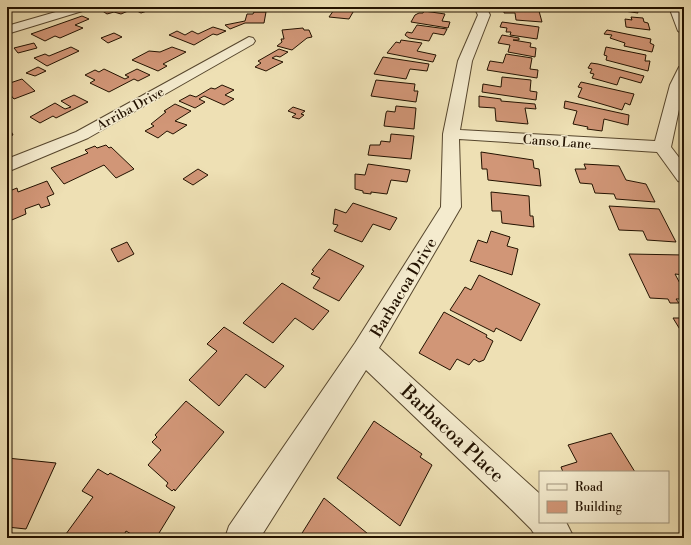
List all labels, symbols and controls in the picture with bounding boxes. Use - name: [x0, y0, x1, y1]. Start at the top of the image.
- street label: Arriba Drive: [93, 84, 167, 134]
- street label: Canso Lane: [522, 132, 592, 152]
- street label: Barbacoa Drive: [366, 234, 441, 342]
- street label: Barbacoa Place: [395, 379, 509, 488]
- legend: [539, 471, 669, 523]
- text: Road: [575, 480, 603, 495]
- text: Building: [574, 500, 623, 515]

